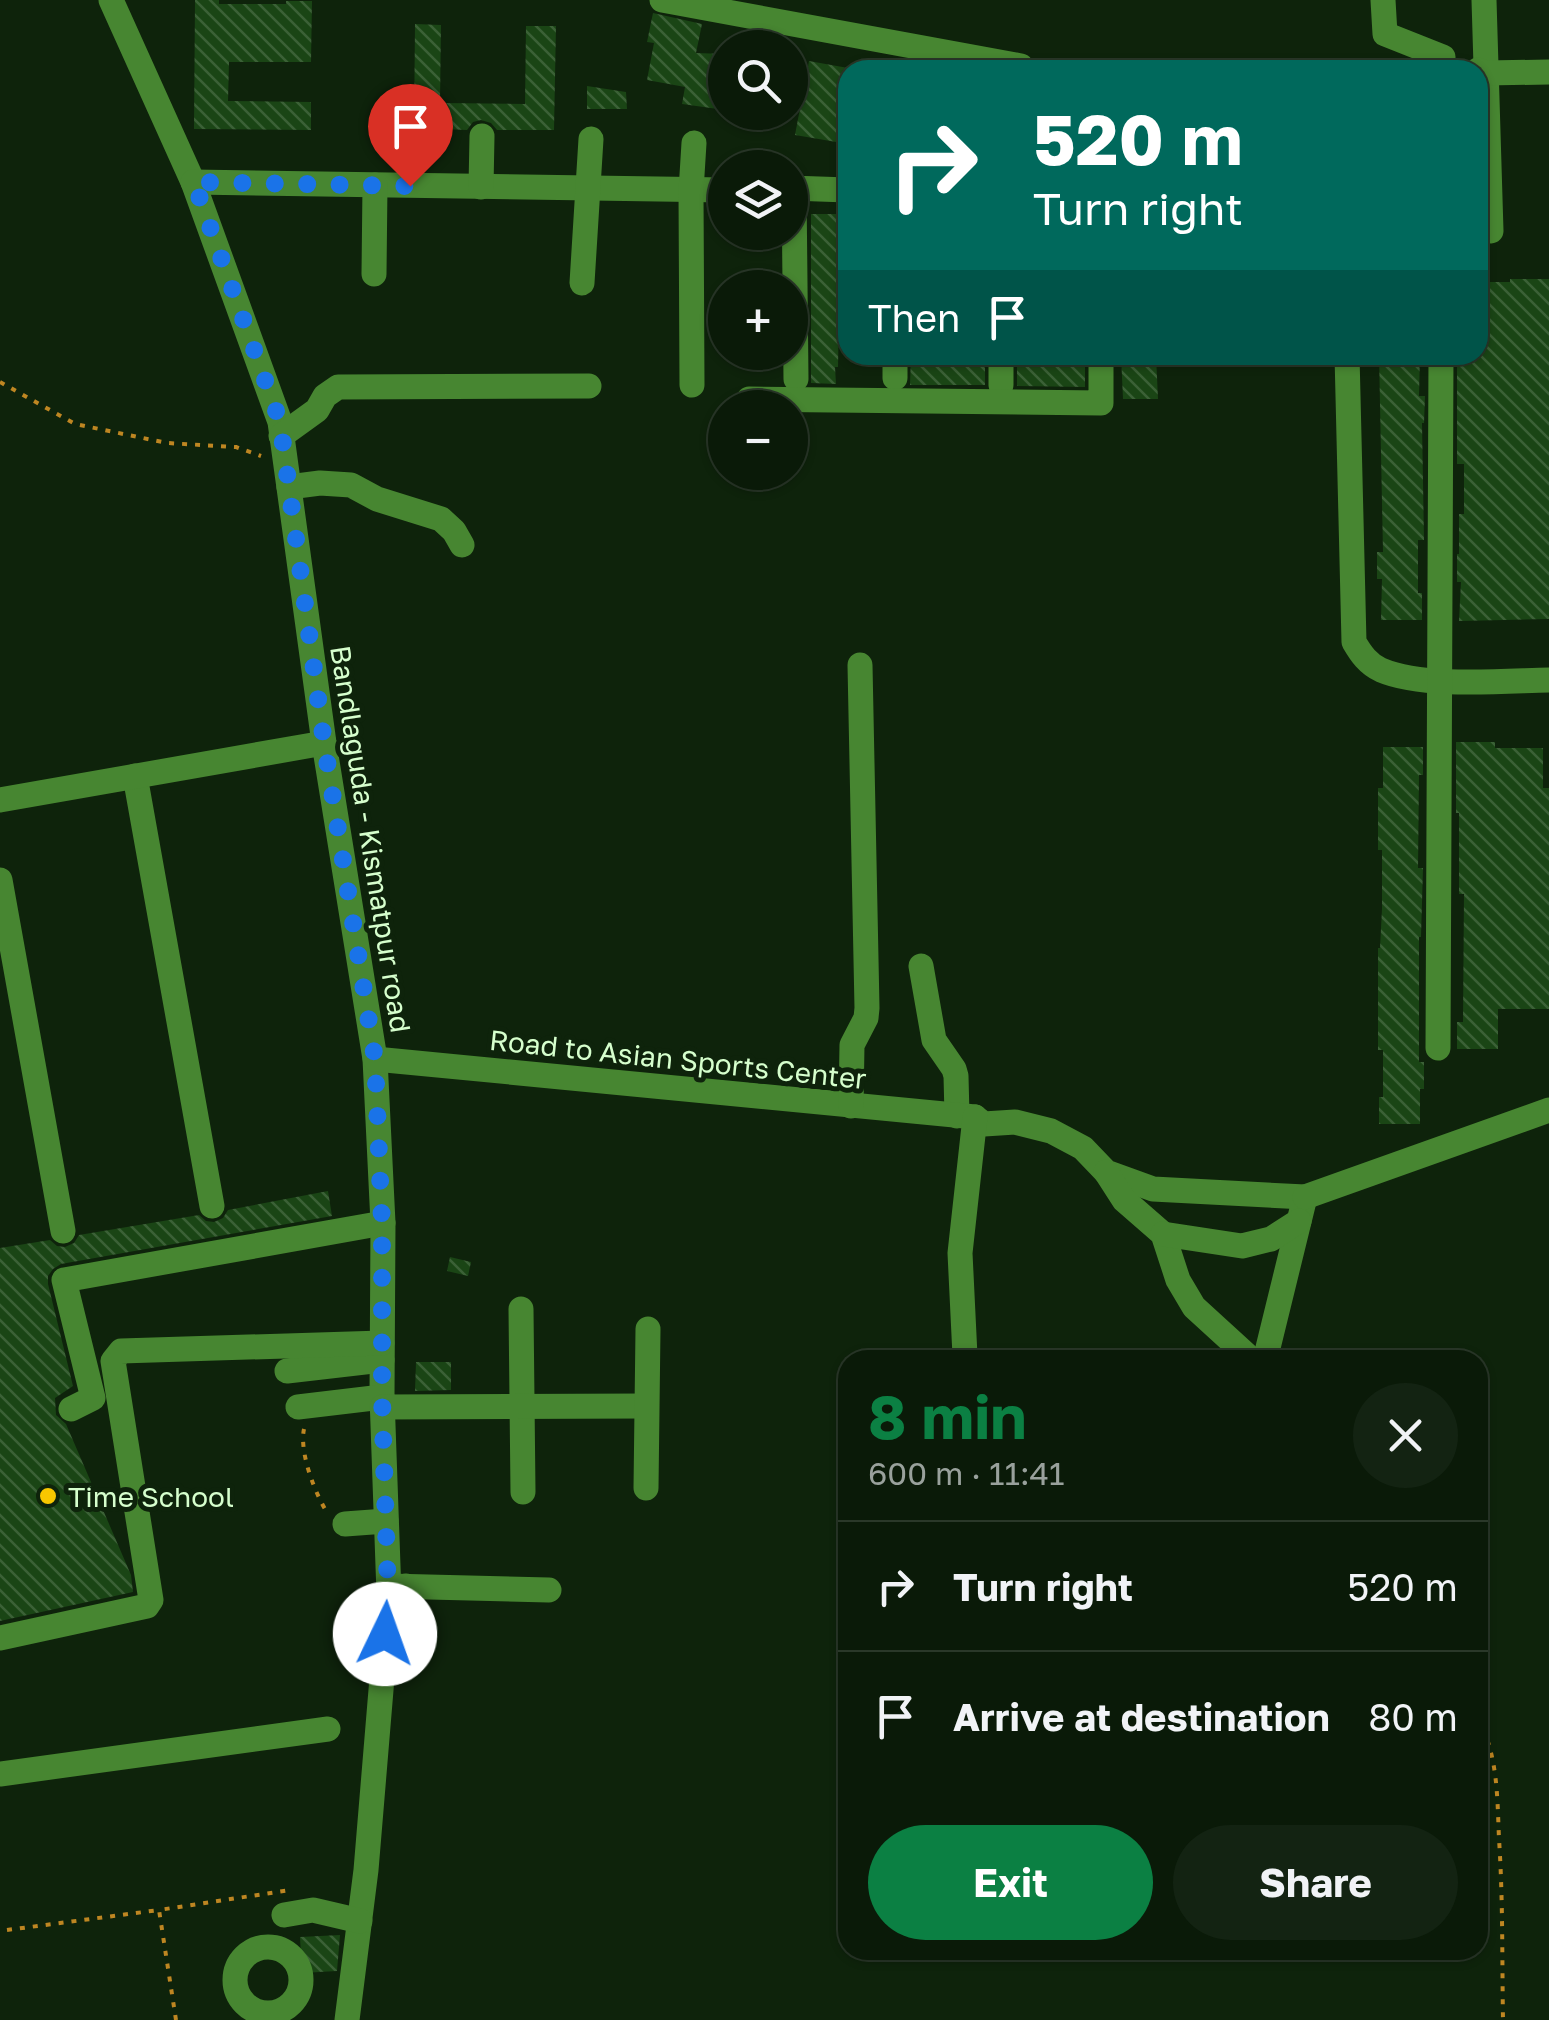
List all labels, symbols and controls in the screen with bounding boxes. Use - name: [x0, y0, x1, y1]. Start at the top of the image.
- map controls: [708, 30, 808, 490]
- button: search: [708, 30, 808, 130]
- pin: [368, 84, 453, 187]
- text: 520 m: [1033, 96, 1243, 180]
- icon: arrive: [383, 99, 438, 154]
- icon: right: [868, 100, 998, 230]
- button: layers: [708, 150, 808, 250]
- text: Turn right: [1033, 181, 1243, 235]
- button: +: [708, 270, 808, 370]
- icon: arrive: [980, 290, 1035, 345]
- text: Then: [868, 295, 960, 340]
- button: −: [708, 390, 808, 490]
- street label: Bandlaguda - Kismatpur road: [324, 643, 418, 1035]
- street label: Road to Asian Sports Center: [488, 1023, 868, 1095]
- text: 8 min: [868, 1380, 1027, 1452]
- button: close: [1353, 1383, 1458, 1488]
- text: 600 m · 11:41: [868, 1454, 1065, 1492]
- place label: Time School: [68, 1480, 234, 1513]
- marker: Time School: [37, 1485, 59, 1507]
- icon: right: [868, 1559, 923, 1614]
- text: Turn right: [953, 1564, 1133, 1609]
- text: 520 m: [1347, 1564, 1458, 1609]
- position arrow: [333, 1582, 437, 1686]
- icon: arrive: [868, 1689, 923, 1744]
- text: Arrive at destination: [953, 1694, 1330, 1739]
- text: 80 m: [1368, 1694, 1458, 1739]
- button: Exit: [868, 1825, 1153, 1940]
- button: Share: [1173, 1825, 1458, 1940]

